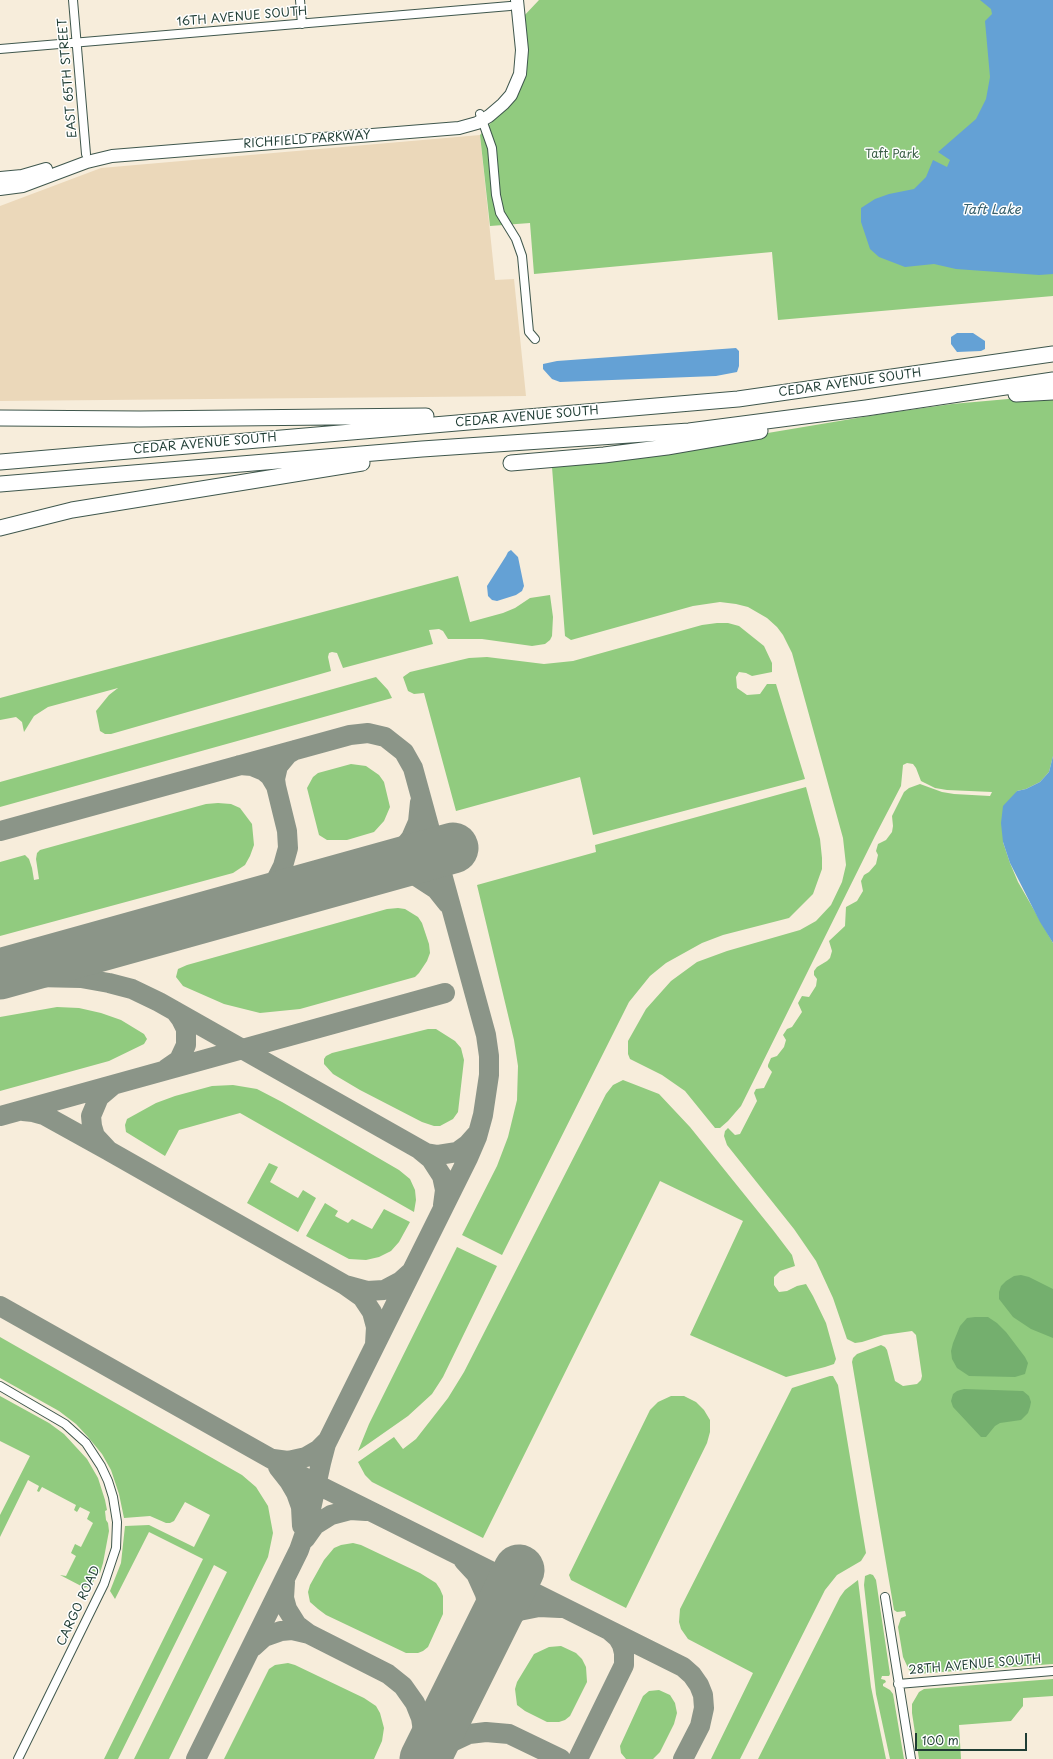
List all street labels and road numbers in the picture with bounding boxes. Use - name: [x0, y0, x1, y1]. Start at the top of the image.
- street label: 16TH AVENUE SOUTH: [176, 4, 308, 30]
- street label: EAST 65TH STREET: [56, 17, 80, 139]
- street label: RICHFIELD PARKWAY: [243, 128, 371, 152]
- street label: CEDAR AVENUE SOUTH: [778, 366, 922, 400]
- street label: CEDAR AVENUE SOUTH: [455, 404, 599, 430]
- street label: CEDAR AVENUE SOUTH: [133, 431, 277, 457]
- street label: CARGO ROAD: [54, 1564, 104, 1648]
- street label: 28TH AVENUE SOUTH: [908, 1652, 1042, 1678]

